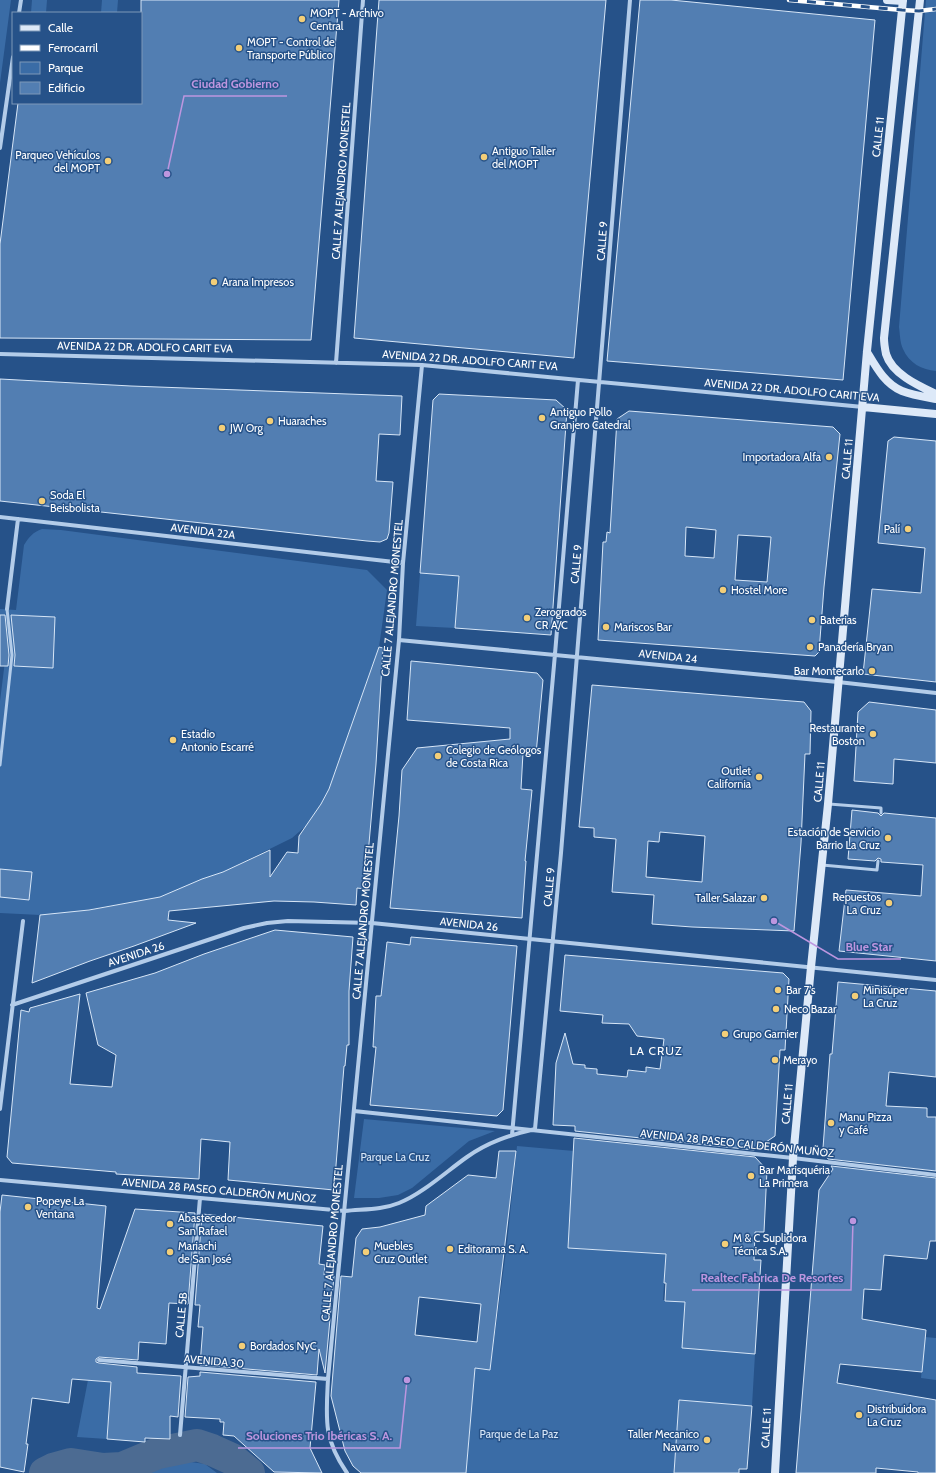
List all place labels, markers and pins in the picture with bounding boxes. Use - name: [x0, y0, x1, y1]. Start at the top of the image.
- place label: MOPT - Archivo Central: [310, 6, 384, 33]
- marker: MOPT - Archivo Central: [297, 14, 307, 24]
- place label: MOPT - Control de Transporte Público: [247, 35, 335, 62]
- marker: MOPT - Control de Transporte Público: [234, 43, 244, 53]
- callout: Ciudad Gobierno: [184, 72, 287, 96]
- place label: Antiguo Taller del MOPT: [492, 144, 556, 171]
- place label: Parqueo Vehículos del MOPT: [15, 148, 100, 175]
- marker: Antiguo Taller del MOPT: [479, 152, 489, 162]
- marker: Parqueo Vehículos del MOPT: [103, 156, 113, 166]
- place label: Arana Impresos: [222, 275, 294, 289]
- marker: Arana Impresos: [209, 277, 219, 287]
- place label: Antiguo Pollo Granjero Catedral: [550, 405, 631, 432]
- marker: Antiguo Pollo Granjero Catedral: [537, 413, 547, 423]
- place label: Huaraches: [278, 414, 327, 428]
- marker: Huaraches: [265, 416, 275, 426]
- place label: JW Org: [229, 421, 263, 435]
- marker: JW Org: [217, 423, 227, 433]
- place label: Importadora Alfa: [743, 450, 822, 464]
- marker: Importadora Alfa: [824, 452, 834, 462]
- place label: Soda El Beisbolista: [50, 488, 100, 515]
- marker: Soda El Beisbolista: [37, 496, 47, 506]
- place label: Palí: [884, 522, 901, 536]
- marker: Palí: [903, 524, 913, 534]
- place label: Hostel More: [731, 583, 788, 597]
- marker: Hostel More: [718, 585, 728, 595]
- place label: Zerogrados CR A/C: [535, 605, 587, 632]
- marker: Zerogrados CR A/C: [522, 613, 532, 623]
- place label: Baterias: [820, 613, 857, 627]
- marker: Baterias: [807, 615, 817, 625]
- place label: Mariscos Bar: [614, 620, 672, 634]
- marker: Mariscos Bar: [601, 622, 611, 632]
- place label: Panadería Bryan: [818, 640, 893, 654]
- marker: Panadería Bryan: [805, 642, 815, 652]
- place label: Bar Montecarlo: [794, 664, 864, 678]
- marker: Bar Montecarlo: [867, 666, 877, 676]
- place label: Restaurante Boston: [810, 721, 865, 748]
- place label: Estadio Antonio Escarré: [181, 727, 254, 754]
- marker: Restaurante Boston: [868, 729, 878, 739]
- marker: Estadio Antonio Escarré: [168, 735, 178, 745]
- place label: Colegio de Geólogos de Costa Rica: [446, 743, 542, 770]
- marker: Colegio de Geólogos de Costa Rica: [433, 751, 443, 761]
- place label: Outlet California: [707, 764, 752, 791]
- marker: Outlet California: [754, 772, 764, 782]
- place label: Estación de Servicio Barrio La Cruz: [788, 825, 880, 852]
- marker: Estación de Servicio Barrio La Cruz: [883, 833, 893, 843]
- place label: Repuestos La Cruz: [833, 890, 881, 917]
- place label: Taller Salazar: [695, 891, 757, 905]
- marker: Taller Salazar: [759, 893, 769, 903]
- marker: Repuestos La Cruz: [884, 898, 894, 908]
- callout: Blue Star: [838, 935, 901, 959]
- place label: Bar 7's: [786, 983, 816, 997]
- place label: Minisúper La Cruz: [863, 983, 909, 1010]
- marker: Bar 7's: [773, 985, 783, 995]
- marker: Minisúper La Cruz: [850, 991, 860, 1001]
- place label: Neco Bazar: [784, 1002, 837, 1016]
- marker: Neco Bazar: [771, 1004, 781, 1014]
- place label: Grupo Garnier: [733, 1027, 798, 1041]
- marker: Grupo Garnier: [720, 1029, 730, 1039]
- place label: Merayo: [783, 1053, 817, 1067]
- marker: Merayo: [770, 1055, 780, 1065]
- place label: Manu Pizza y Café: [839, 1110, 892, 1137]
- marker: Manu Pizza y Café: [826, 1118, 836, 1128]
- place label: Bar Marisquéria La Primera: [759, 1163, 831, 1190]
- marker: Bar Marisquéria La Primera: [746, 1171, 756, 1181]
- place label: Popeye La Ventana: [36, 1194, 85, 1221]
- marker: Popeye La Ventana: [23, 1202, 33, 1212]
- place label: Abastecedor San Rafael: [178, 1211, 237, 1238]
- marker: Abastecedor San Rafael: [165, 1219, 175, 1229]
- place label: M & C Suplidora Técnica S.A.: [733, 1231, 808, 1258]
- place label: Mariachi de San José: [178, 1239, 232, 1266]
- place label: Muebles Cruz Outlet: [374, 1239, 428, 1266]
- marker: M & C Suplidora Técnica S.A.: [720, 1239, 730, 1249]
- place label: Editorama S. A.: [458, 1242, 528, 1256]
- marker: Editorama S. A.: [445, 1244, 455, 1254]
- marker: Mariachi de San José: [165, 1247, 175, 1257]
- marker: Muebles Cruz Outlet: [361, 1247, 371, 1257]
- callout: Realtec Fabrica De Resortes: [692, 1266, 851, 1290]
- place label: Bordados NyC: [250, 1339, 317, 1353]
- marker: Bordados NyC: [237, 1341, 247, 1351]
- place label: Distribuidora La Cruz: [867, 1402, 927, 1429]
- marker: Distribuidora La Cruz: [854, 1410, 864, 1420]
- callout: Soluciones Trio Ibéricas S. A.: [238, 1424, 400, 1448]
- place label: Taller Mecanico Navarro: [628, 1427, 699, 1454]
- marker: Taller Mecanico Navarro: [702, 1435, 712, 1445]

